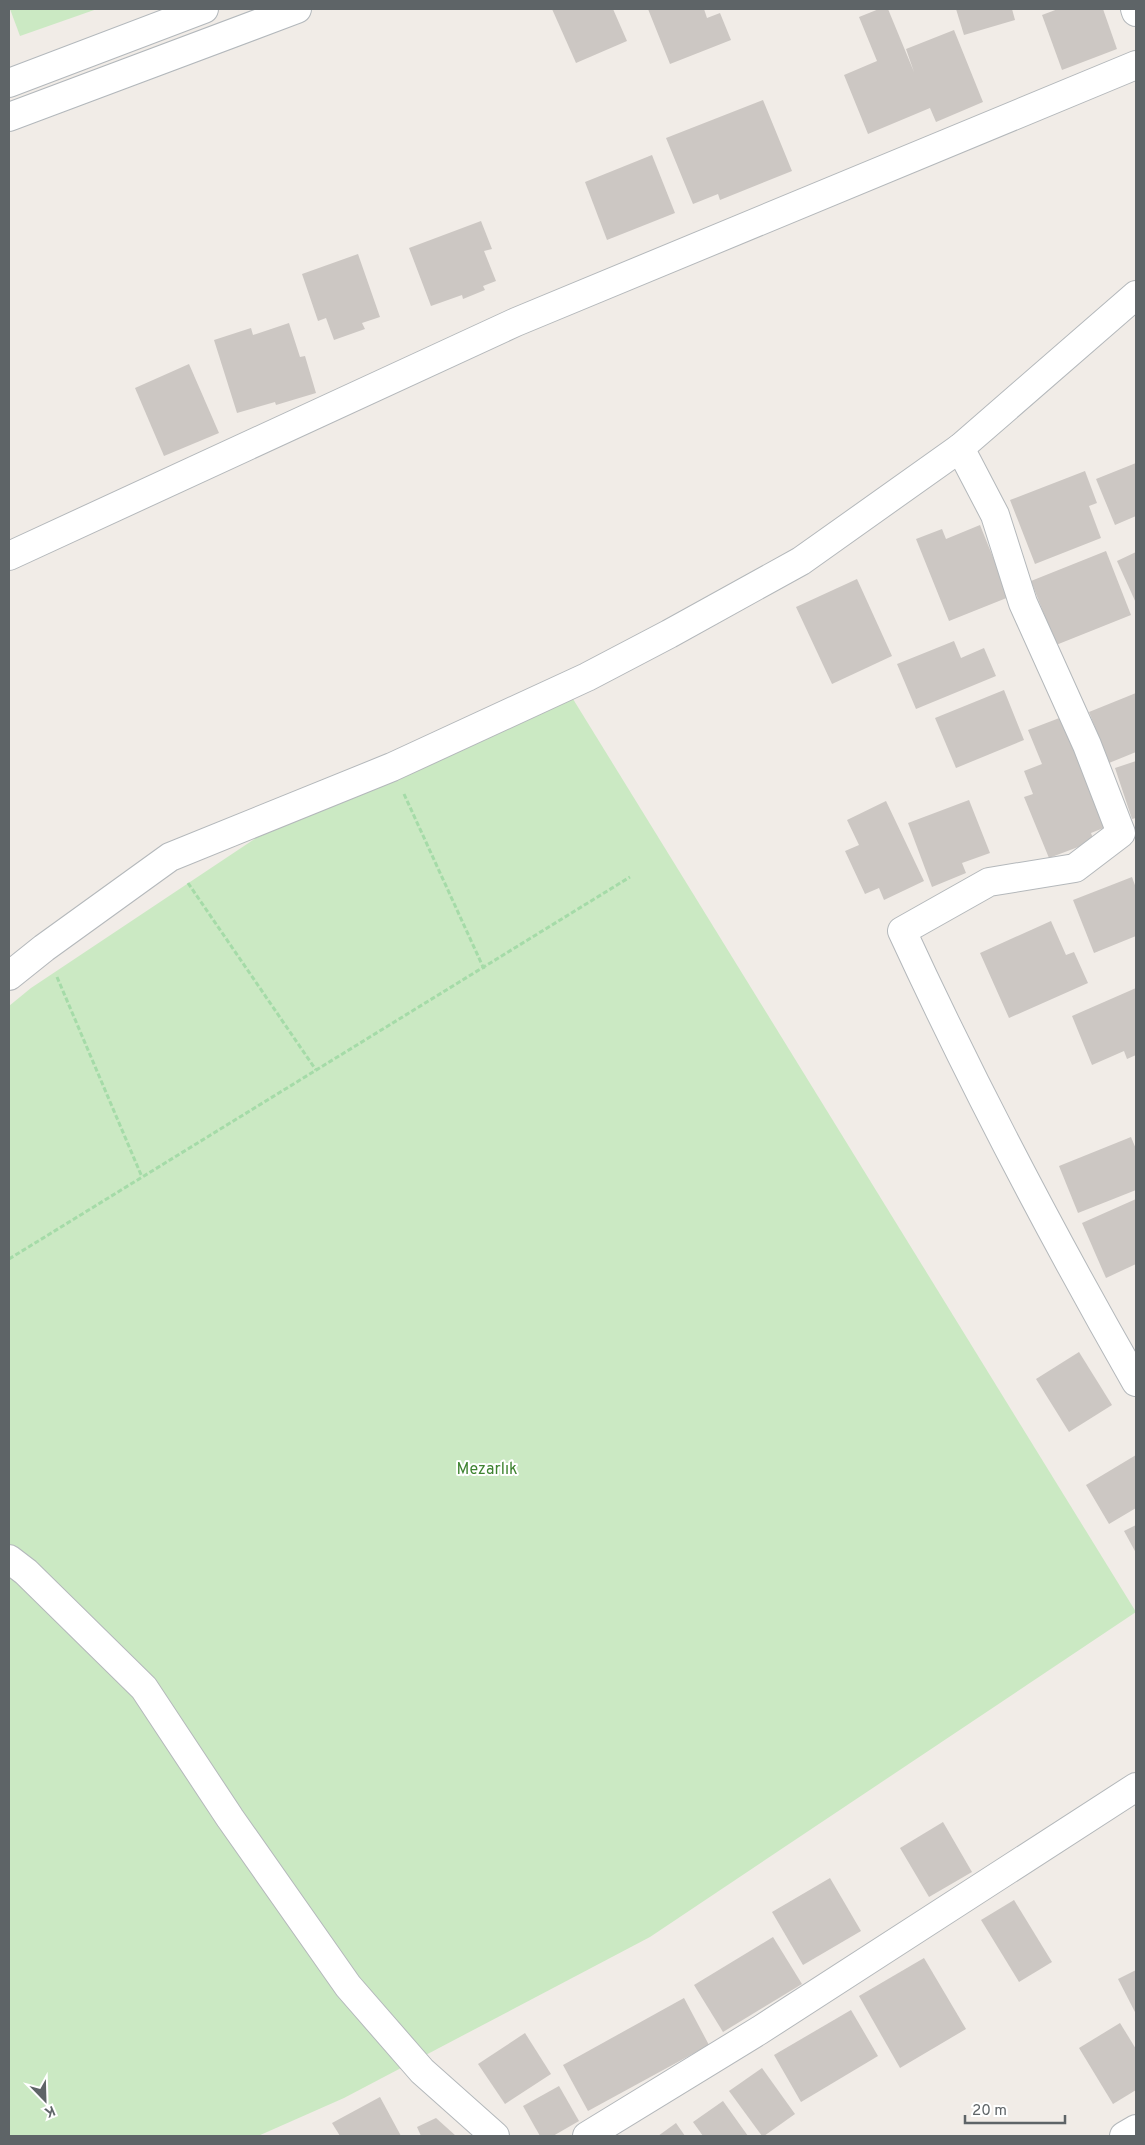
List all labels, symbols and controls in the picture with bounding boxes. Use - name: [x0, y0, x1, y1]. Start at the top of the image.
- park label: Mezarlık: [457, 1460, 517, 1480]
- north arrow: [20, 2075, 70, 2125]
- scale bar: [965, 2092, 1065, 2124]
- text: K: [42, 2101, 57, 2120]
- text: 20 m: [972, 2102, 1007, 2121]

